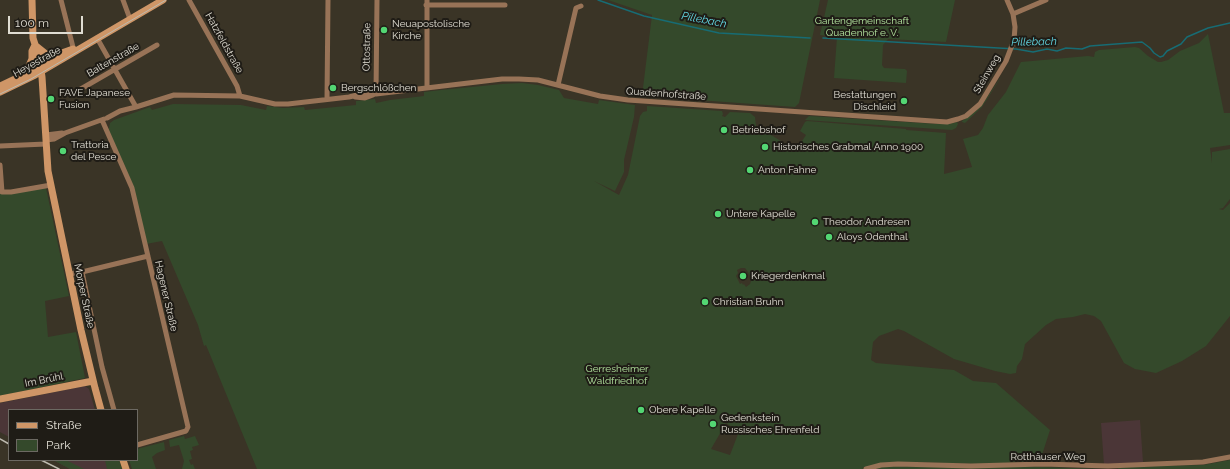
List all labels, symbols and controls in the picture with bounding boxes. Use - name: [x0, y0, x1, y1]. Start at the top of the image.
- scale bar: [10, 8, 85, 34]
- water label: Pillebach: [680, 9, 728, 31]
- street label: Hatzfeldstraße: [202, 11, 246, 75]
- park label: Gartengemeinschaft Quadenhof e. V.: [815, 15, 909, 38]
- text: 100 m: [15, 16, 49, 30]
- place label: Neuapostolische Kirche: [392, 18, 470, 42]
- street label: Ottostraße: [361, 23, 373, 71]
- marker: Neuapostolische Kirche: [379, 25, 389, 35]
- water label: Pillebach: [1011, 35, 1057, 49]
- street label: Baltenstraße: [85, 40, 141, 80]
- street label: Heyestraße: [11, 44, 63, 80]
- street label: Steinweg: [971, 52, 1003, 96]
- place label: Bergschlößchen: [341, 82, 416, 94]
- marker: Bergschlößchen: [328, 83, 338, 93]
- street label: Quadenhofstraße: [626, 85, 706, 103]
- place label: FAVE Japanese Fusion: [59, 87, 130, 110]
- place label: Bestattungen Dischleid: [834, 89, 896, 112]
- marker: FAVE Japanese Fusion: [46, 94, 56, 104]
- marker: Bestattungen Dischleid: [899, 96, 909, 106]
- place label: Betriebshof: [732, 124, 785, 136]
- marker: Betriebshof: [719, 125, 729, 135]
- place label: Trattoria del Pesce: [71, 139, 116, 162]
- place label: Historisches Grabmal Anno 1900: [773, 141, 923, 153]
- marker: Historisches Grabmal Anno 1900: [760, 142, 770, 152]
- marker: Trattoria del Pesce: [58, 146, 68, 156]
- place label: Anton Fahne: [758, 164, 816, 176]
- marker: Anton Fahne: [745, 165, 755, 175]
- place label: Untere Kapelle: [726, 208, 795, 220]
- marker: Untere Kapelle: [713, 209, 723, 219]
- place label: Theodor Andresen: [823, 216, 910, 228]
- marker: Theodor Andresen: [810, 217, 820, 227]
- place label: Aloys Odenthal: [837, 231, 908, 243]
- marker: Aloys Odenthal: [824, 232, 834, 242]
- street label: Hagener Straße: [152, 259, 180, 333]
- street label: Morper Straße: [71, 263, 97, 329]
- place label: Kriegerdenkmal: [751, 270, 825, 282]
- marker: Kriegerdenkmal: [738, 271, 748, 281]
- place label: Christian Bruhn: [713, 296, 783, 308]
- marker: Christian Bruhn: [700, 297, 710, 307]
- park label: Gerresheimer Waldfriedhof: [585, 363, 649, 386]
- street label: Im Brühl: [24, 370, 64, 390]
- place label: Obere Kapelle: [649, 404, 716, 416]
- marker: Obere Kapelle: [636, 405, 646, 415]
- legend: [8, 409, 138, 461]
- place label: Gedenkstein Russisches Ehrenfeld: [721, 412, 820, 436]
- text: Straße: [46, 418, 82, 432]
- marker: Gedenkstein Russisches Ehrenfeld: [708, 419, 718, 429]
- text: Park: [46, 438, 71, 452]
- street label: Rotthäuser Weg: [1011, 451, 1085, 463]

